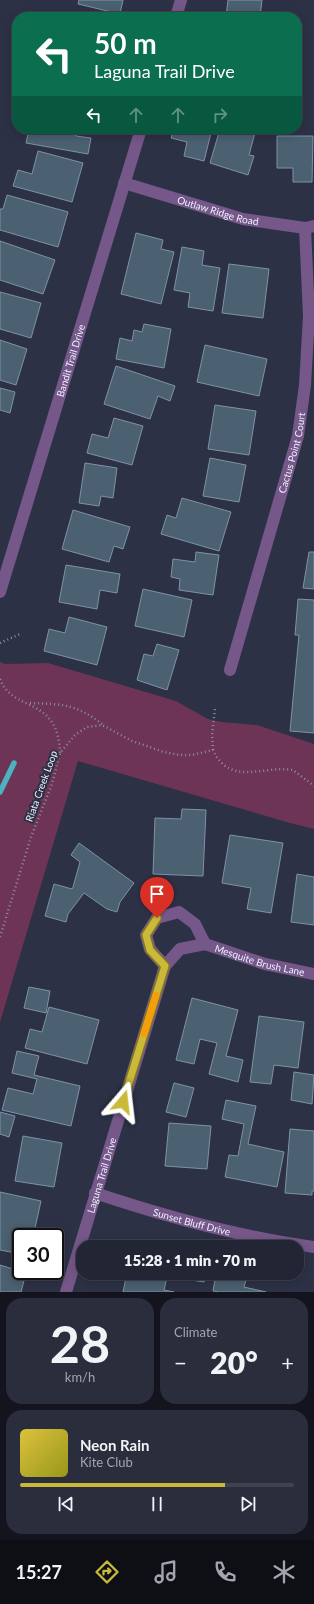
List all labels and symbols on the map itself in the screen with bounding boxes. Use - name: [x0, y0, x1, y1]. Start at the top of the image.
- street label: Outlaw Ridge Road: [176, 193, 259, 227]
- street label: Bandit Trail Drive: [54, 323, 87, 398]
- street label: Cactus Point Court: [276, 411, 307, 495]
- street label: Riata Creek Loop: [23, 749, 60, 823]
- pin: [140, 877, 174, 918]
- street label: Mesquite Brush Lane: [213, 942, 306, 978]
- position arrow: [102, 1081, 144, 1123]
- street label: Laguna Trail Drive: [84, 1136, 119, 1214]
- street label: Sunset Bluff Drive: [152, 1206, 232, 1238]
- speed limit sign: 30: [12, 1228, 64, 1280]

